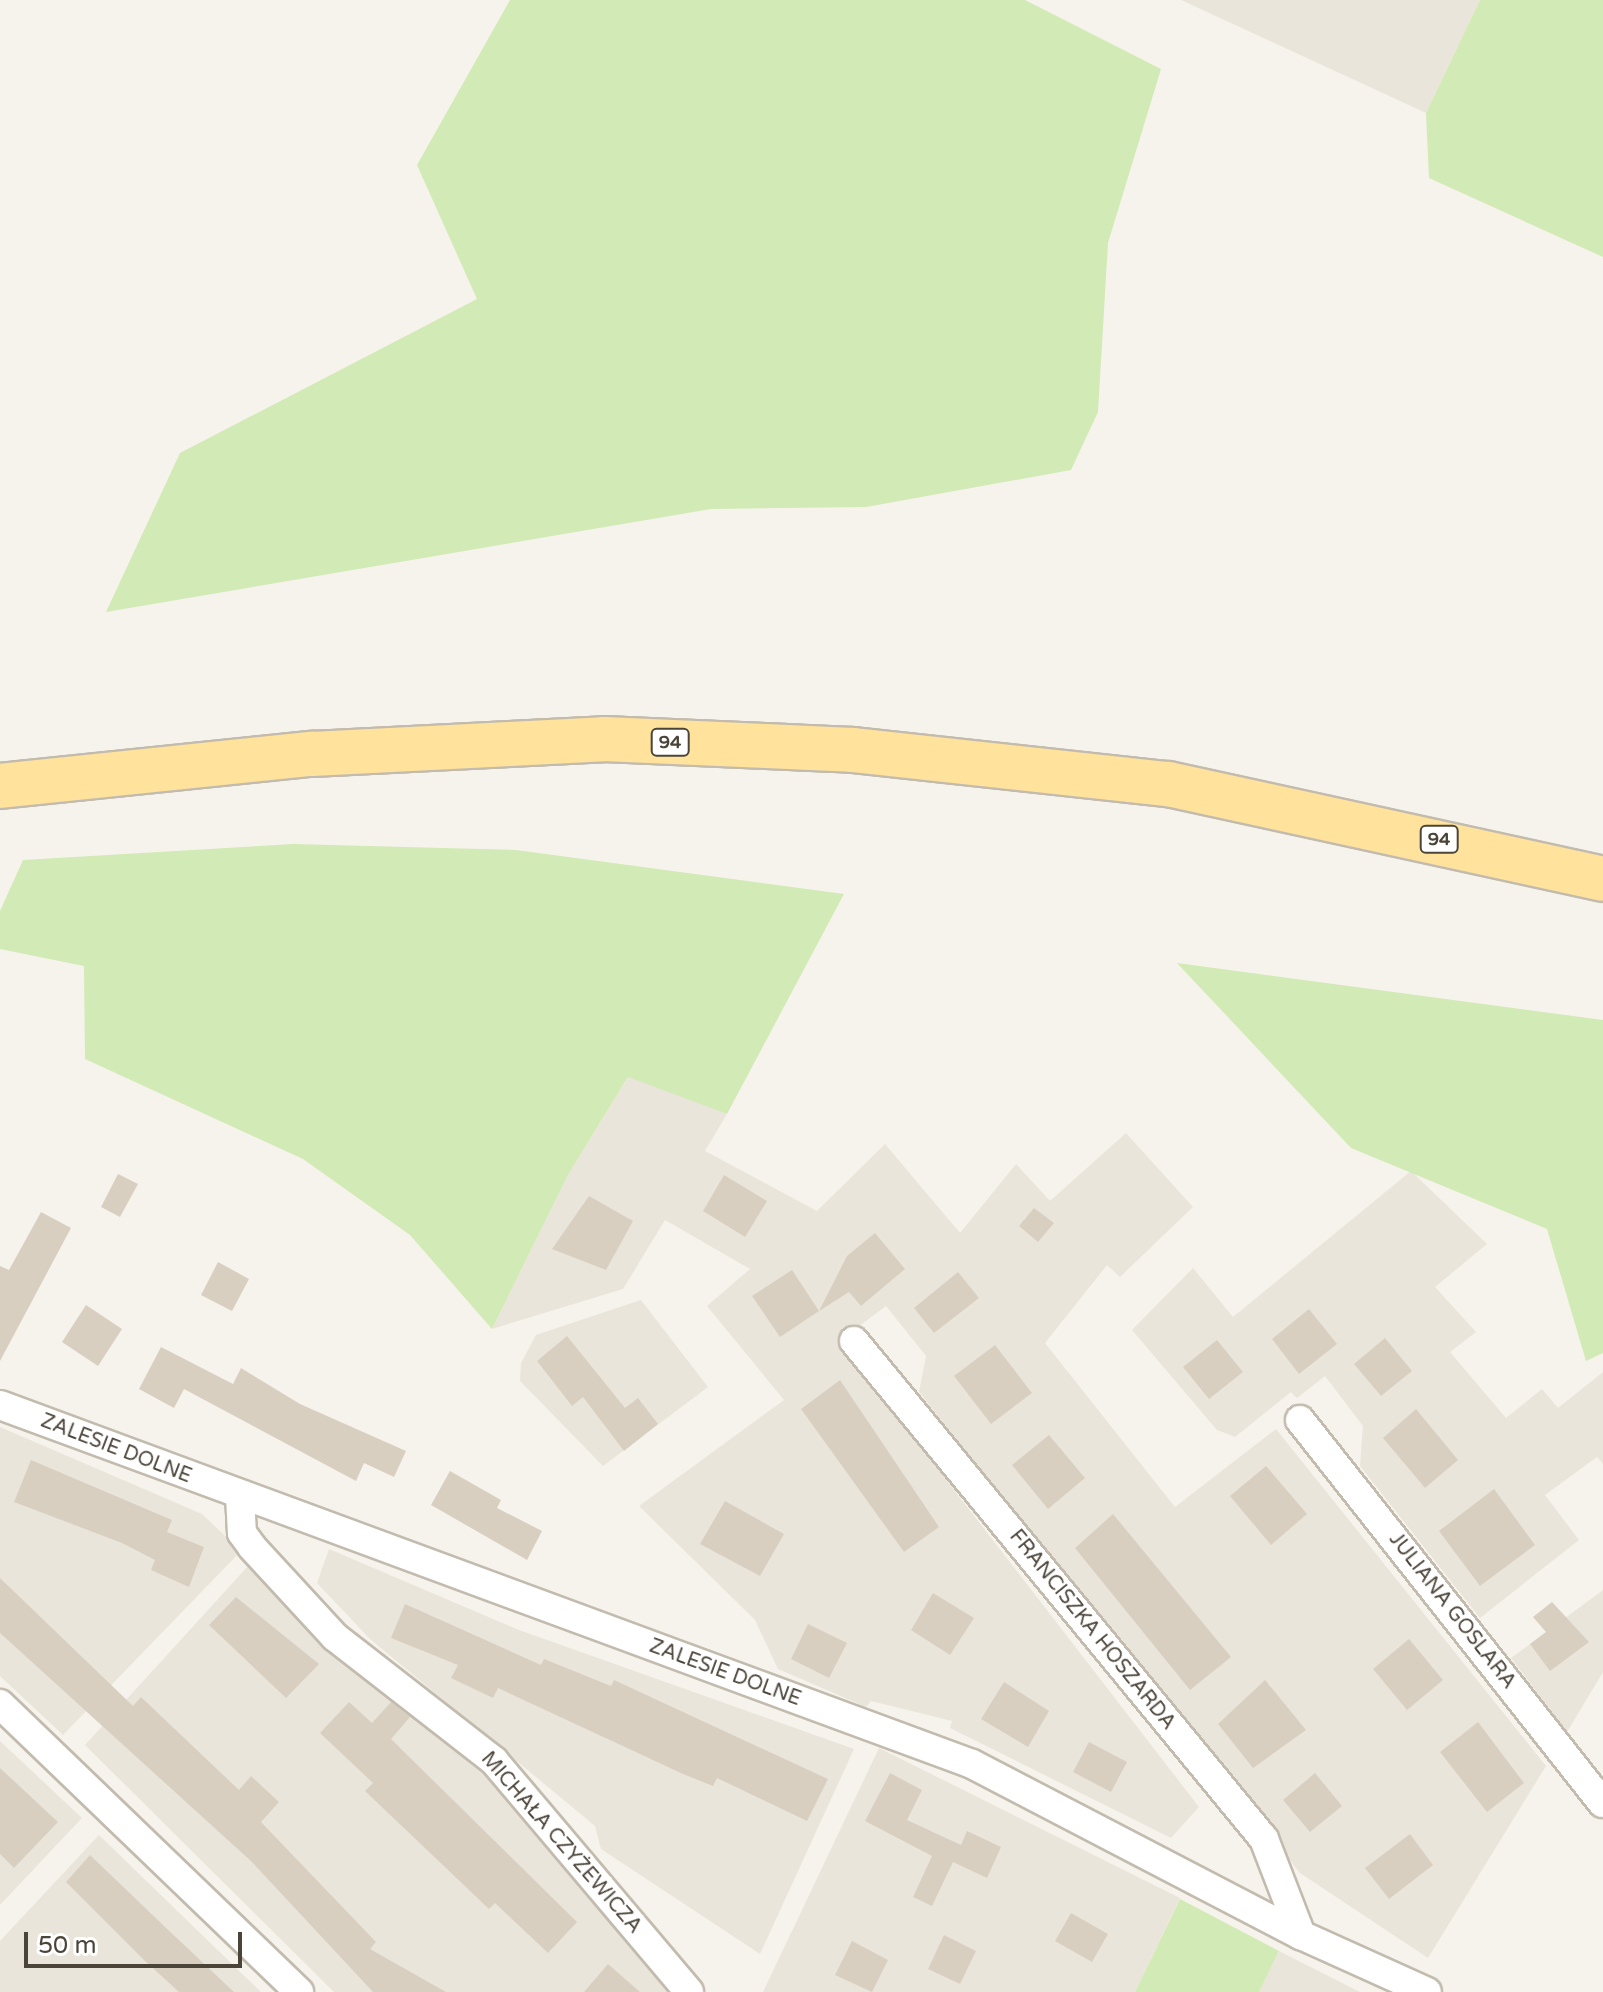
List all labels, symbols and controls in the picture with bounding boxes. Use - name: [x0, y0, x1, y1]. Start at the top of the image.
- road number: 94: [650, 728, 690, 756]
- road number: 94: [1419, 825, 1459, 853]
- street label: ZALESIE DOLNE: [37, 1409, 195, 1489]
- street label: FRANCISZKA HOSZARDA: [1004, 1525, 1180, 1735]
- street label: JULIANA GOSLARA: [1384, 1528, 1520, 1694]
- street label: ZALESIE DOLNE: [646, 1634, 804, 1712]
- street label: MICHAŁA CZYŻEWICZA: [476, 1747, 646, 1939]
- scale bar: [28, 1916, 246, 1966]
- text: 50 m: [38, 1931, 96, 1960]

